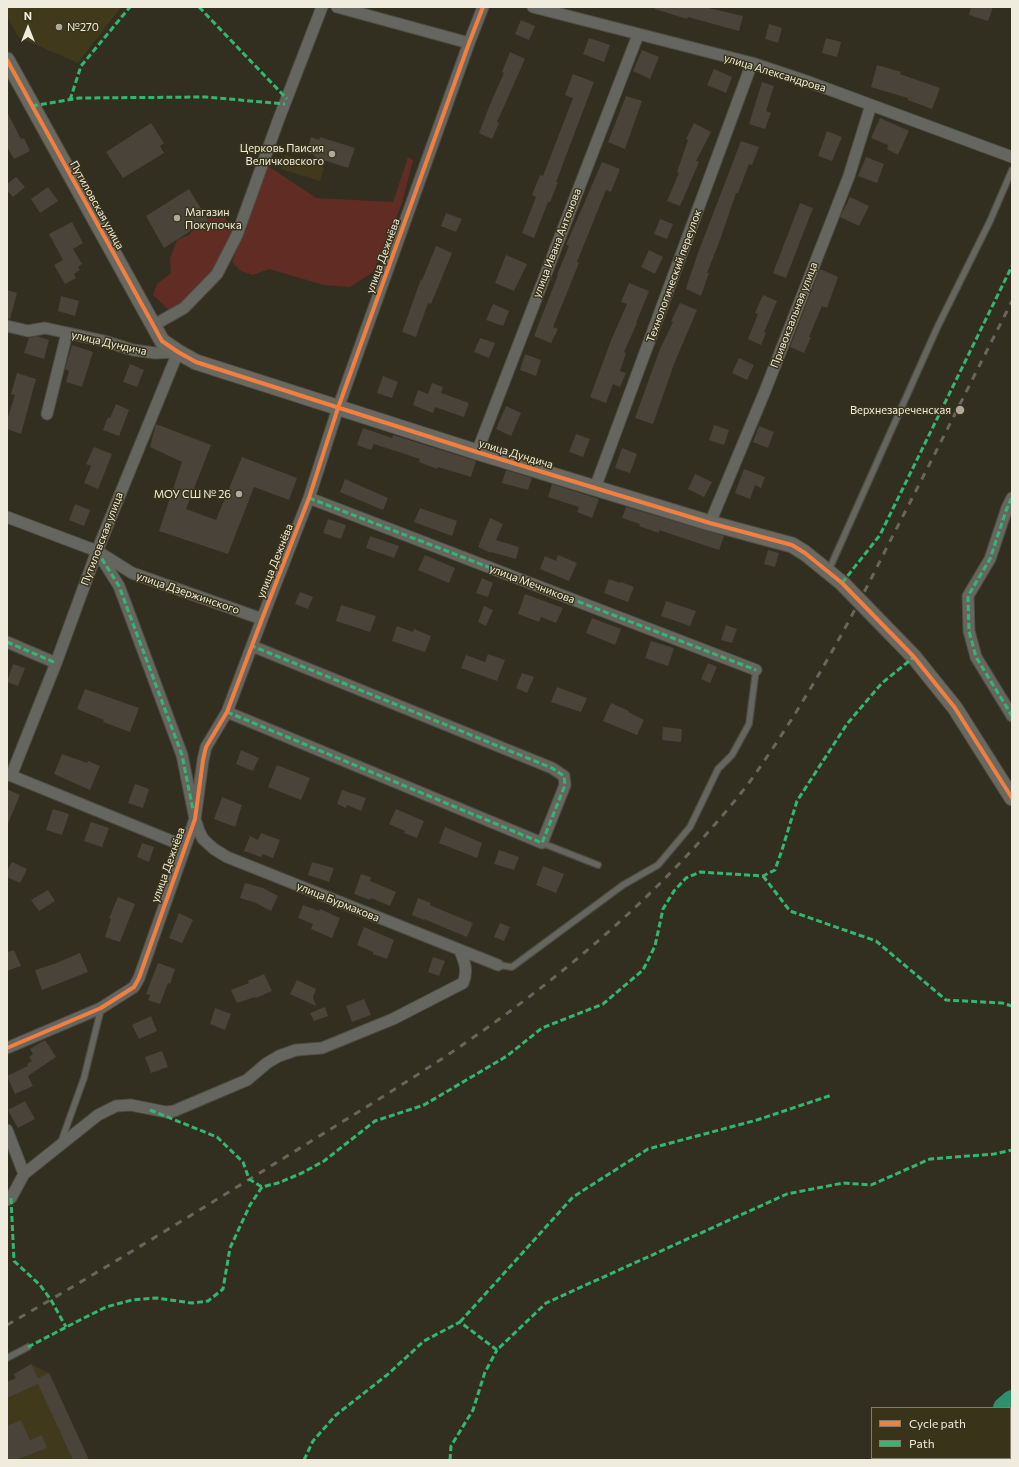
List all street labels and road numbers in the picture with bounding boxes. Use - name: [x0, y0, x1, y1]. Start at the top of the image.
- street label: улица Александрова: [722, 51, 828, 95]
- street label: Путиловская улица: [67, 158, 127, 252]
- street label: улица Ивана Антонова: [530, 186, 584, 300]
- street label: Технологический переулок: [644, 208, 704, 344]
- street label: улица Дежнёва: [363, 217, 403, 295]
- street label: Привокзальная улица: [768, 260, 820, 370]
- street label: улица Дундича: [70, 328, 148, 358]
- street label: улица Дундича: [477, 436, 555, 472]
- street label: Путиловская улица: [78, 490, 126, 588]
- street label: улица Дежнёва: [254, 522, 296, 600]
- street label: улица Мечникова: [487, 562, 577, 606]
- street label: улица Дзержинского: [135, 569, 241, 617]
- street label: улица Дежнёва: [148, 826, 188, 904]
- street label: улица Бурмакова: [295, 879, 381, 925]

